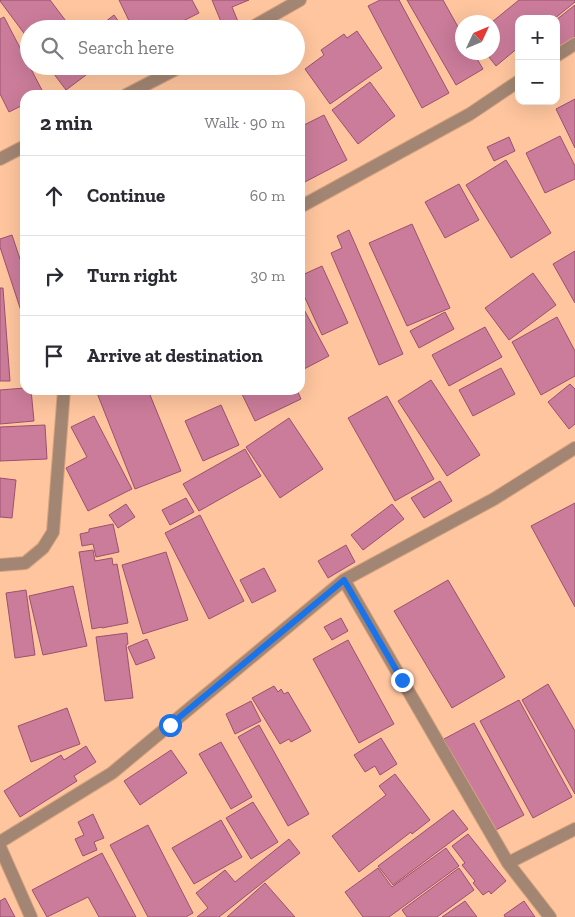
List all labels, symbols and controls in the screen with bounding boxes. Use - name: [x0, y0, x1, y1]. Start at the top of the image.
- north arrow: [455, 15, 500, 60]
- map controls: [515, 15, 560, 105]
- button: +: [515, 15, 560, 60]
- search box: [20, 20, 305, 75]
- icon: search: [38, 34, 66, 62]
- text: Search here: [78, 36, 174, 59]
- button: −: [515, 60, 560, 105]
- text: 2 min: [40, 110, 92, 135]
- text: Walk · 90 m: [205, 113, 285, 132]
- icon: ahead: [40, 182, 68, 210]
- text: Continue: [87, 184, 165, 207]
- text: 60 m: [250, 186, 285, 205]
- icon: right: [40, 262, 68, 290]
- text: Turn right: [87, 264, 177, 287]
- text: 30 m: [251, 266, 285, 285]
- icon: arrive: [40, 342, 68, 370]
- text: Arrive at destination: [87, 344, 263, 367]
- route end: [391, 669, 414, 692]
- route start: [159, 714, 182, 737]

